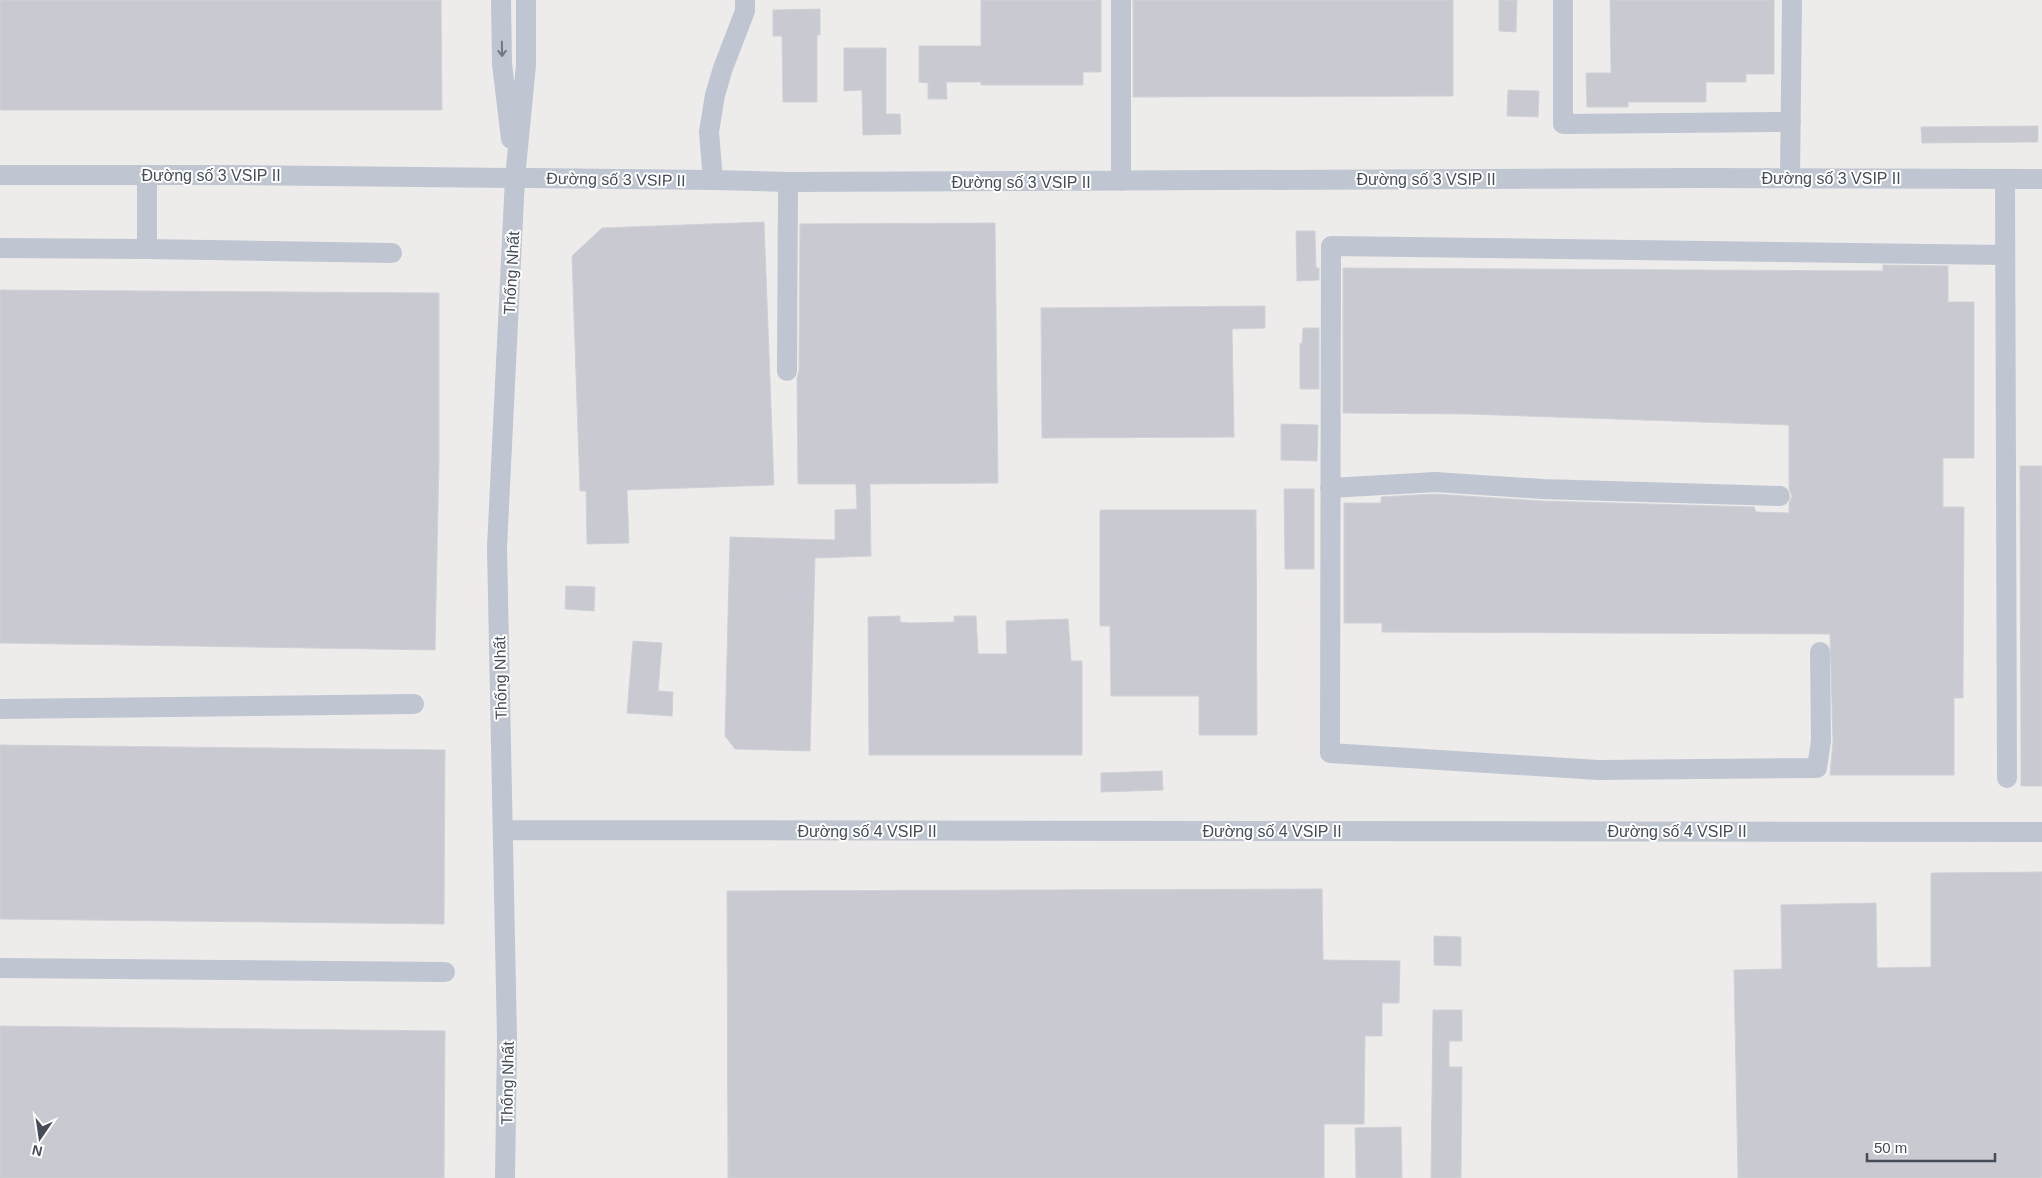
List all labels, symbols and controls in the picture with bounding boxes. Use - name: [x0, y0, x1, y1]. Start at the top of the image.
- one-way arrow: [497, 40, 507, 56]
- street label: Đường số 3 VSIP II: [141, 167, 281, 184]
- street label: Đường số 3 VSIP II: [546, 170, 686, 189]
- street label: Đường số 3 VSIP II: [1761, 170, 1901, 187]
- street label: Đường số 3 VSIP II: [1356, 171, 1496, 188]
- street label: Đường số 3 VSIP II: [951, 174, 1091, 191]
- street label: Thống Nhất: [501, 230, 522, 315]
- street label: Thống Nhất: [491, 635, 510, 720]
- street label: Đường số 4 VSIP II: [797, 823, 937, 840]
- street label: Đường số 4 VSIP II: [1202, 823, 1342, 840]
- street label: Đường số 4 VSIP II: [1607, 823, 1747, 840]
- street label: Thống Nhất: [498, 1041, 517, 1125]
- north arrow: [15, 1113, 65, 1163]
- scale bar: [1867, 1130, 1994, 1162]
- text: 50 m: [1874, 1139, 1907, 1156]
- text: N: [30, 1142, 44, 1160]

